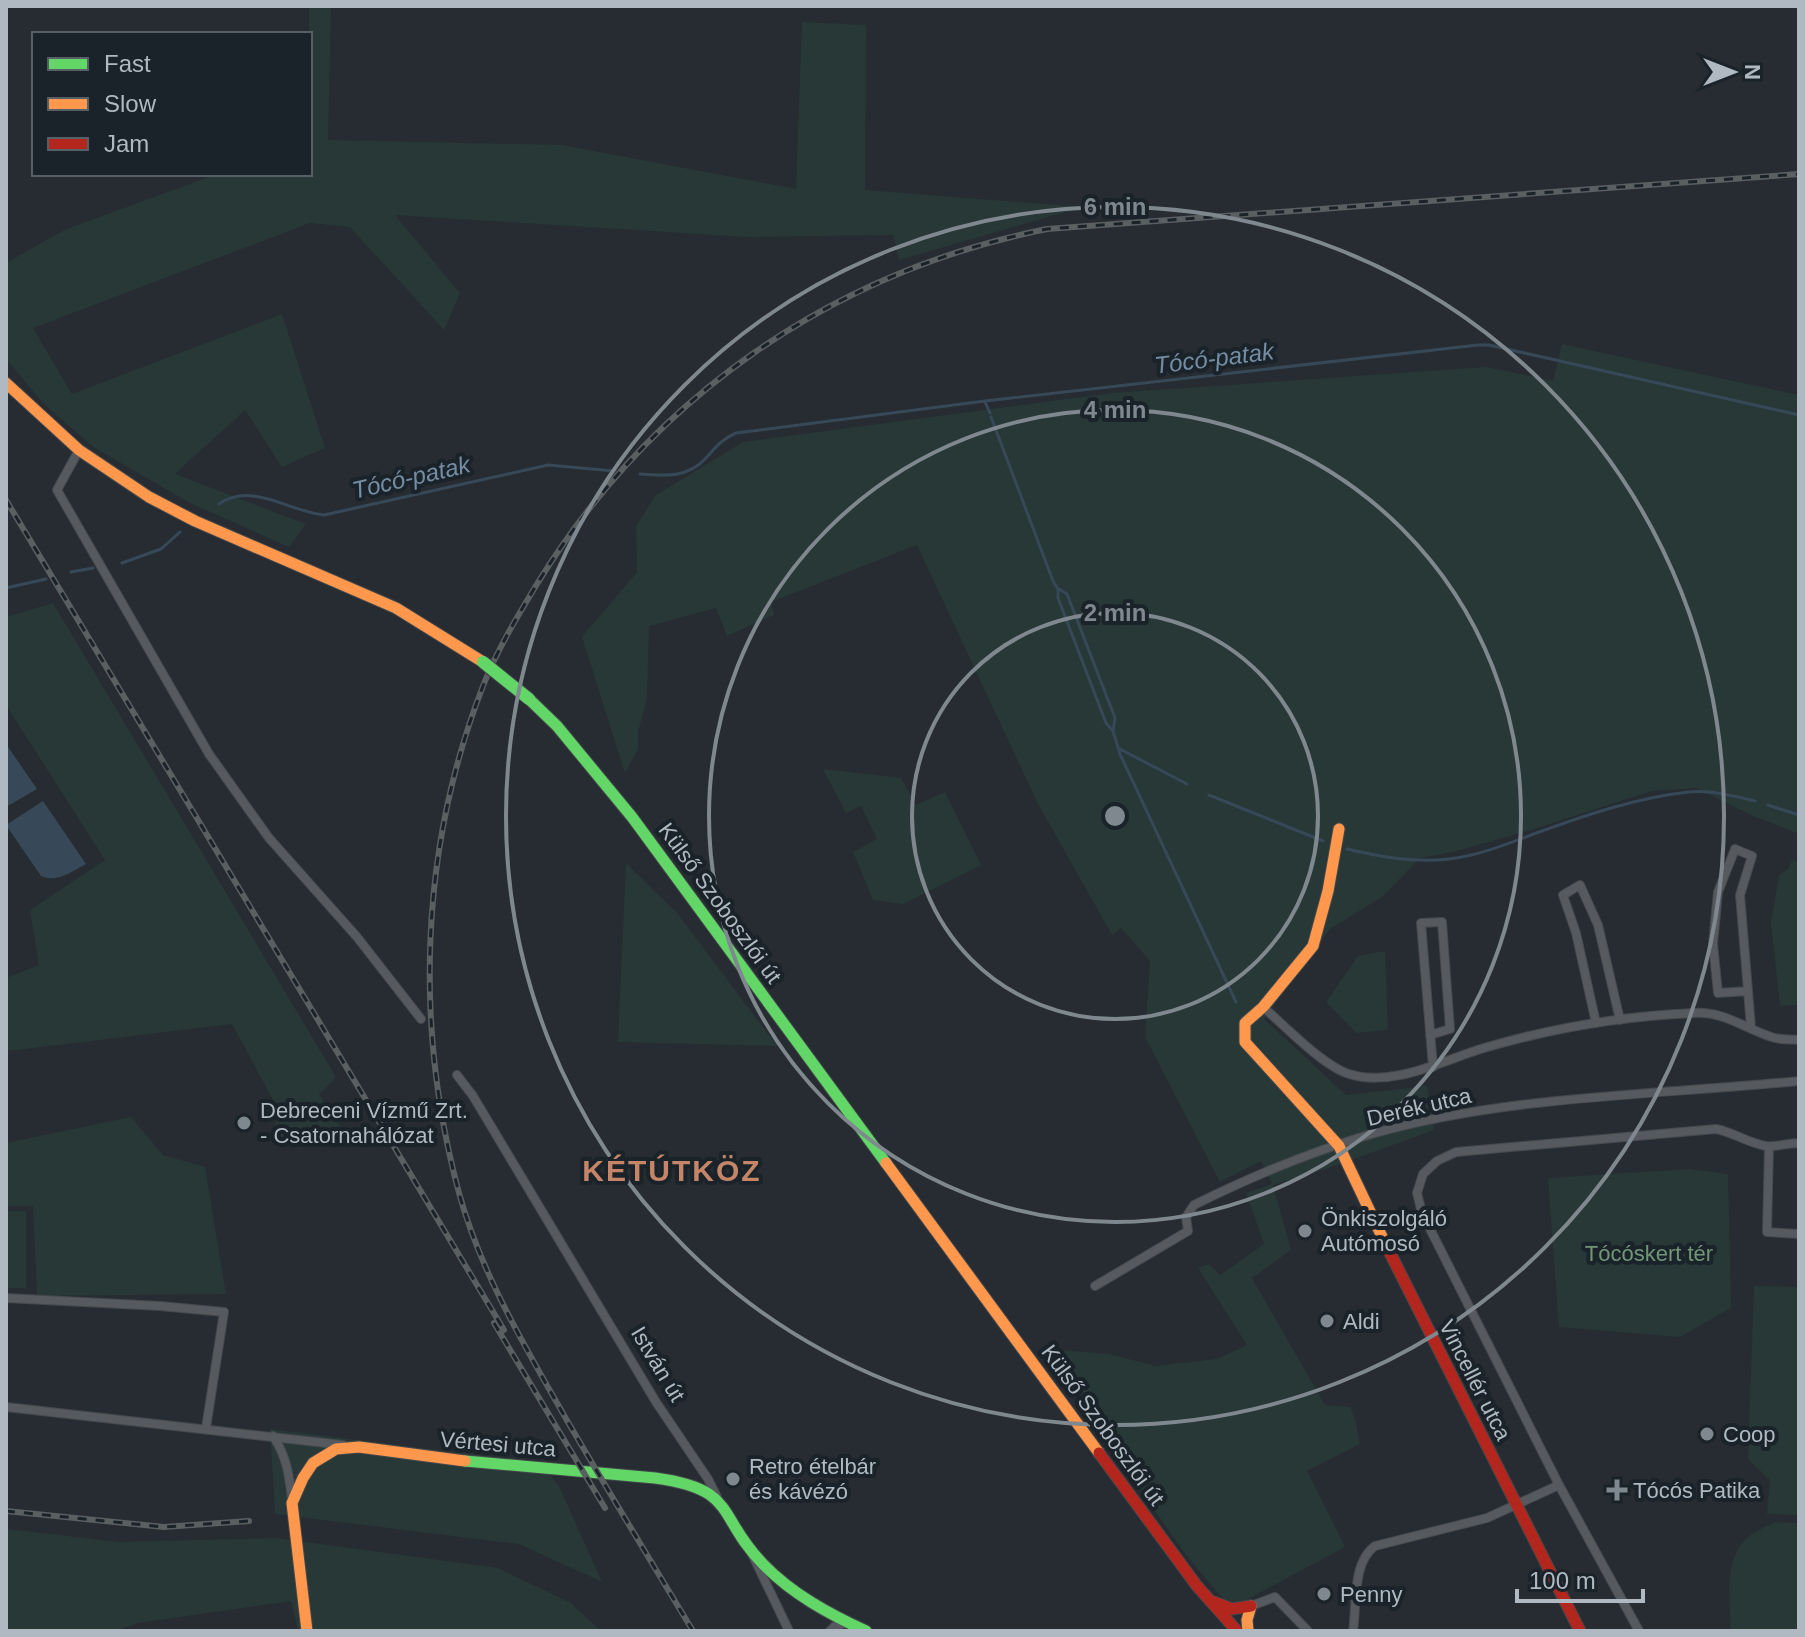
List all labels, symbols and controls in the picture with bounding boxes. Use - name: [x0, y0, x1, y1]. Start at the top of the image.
- legend: [32, 32, 312, 176]
- north arrow: [1693, 32, 1773, 112]
- text: Fast: [104, 50, 151, 77]
- text: N: [1740, 64, 1765, 80]
- text: Slow: [104, 90, 157, 117]
- text: Jam: [104, 130, 149, 157]
- text: 6 min: [1084, 193, 1146, 220]
- water label: Tócó-patak: [1153, 337, 1277, 379]
- text: 4 min: [1084, 396, 1146, 423]
- water label: Tócó-patak: [349, 450, 474, 504]
- text: 2 min: [1084, 599, 1146, 626]
- centre of rings: [1101, 802, 1129, 830]
- street label: Külső Szoboszlói út: [653, 818, 787, 988]
- street label: Derék utca: [1364, 1083, 1474, 1131]
- place label: Debreceni Vízmű Zrt. - Csatornahálózat: [260, 1098, 468, 1148]
- marker: Debreceni Vízmű Zrt. - Csatornahálózat: [235, 1114, 253, 1132]
- district label: KÉTÚTKÖZ: [582, 1154, 762, 1187]
- place label: Önkiszolgáló Autómosó: [1321, 1206, 1447, 1256]
- marker: Önkiszolgáló Autómosó: [1296, 1222, 1314, 1240]
- park label: Tócóskert tér: [1585, 1241, 1713, 1266]
- place label: Aldi: [1343, 1309, 1380, 1334]
- marker: Aldi: [1318, 1312, 1336, 1330]
- street label: Vincellér utca: [1434, 1316, 1516, 1445]
- street label: István út: [626, 1322, 690, 1406]
- street label: Külső Szoboszlói út: [1036, 1340, 1170, 1510]
- place label: Coop: [1723, 1422, 1776, 1447]
- marker: Coop: [1698, 1425, 1716, 1443]
- street label: Vértesi utca: [439, 1426, 558, 1462]
- place label: Retro ételbár és kávézó: [749, 1454, 876, 1504]
- marker: Retro ételbár és kávézó: [724, 1470, 742, 1488]
- place label: Tócós Patika: [1633, 1478, 1761, 1503]
- marker: Tócós Patika: [1608, 1481, 1626, 1499]
- scale bar: [1517, 1553, 1643, 1603]
- text: 100 m: [1529, 1567, 1596, 1594]
- place label: Penny: [1340, 1582, 1402, 1607]
- marker: Penny: [1315, 1585, 1333, 1603]

